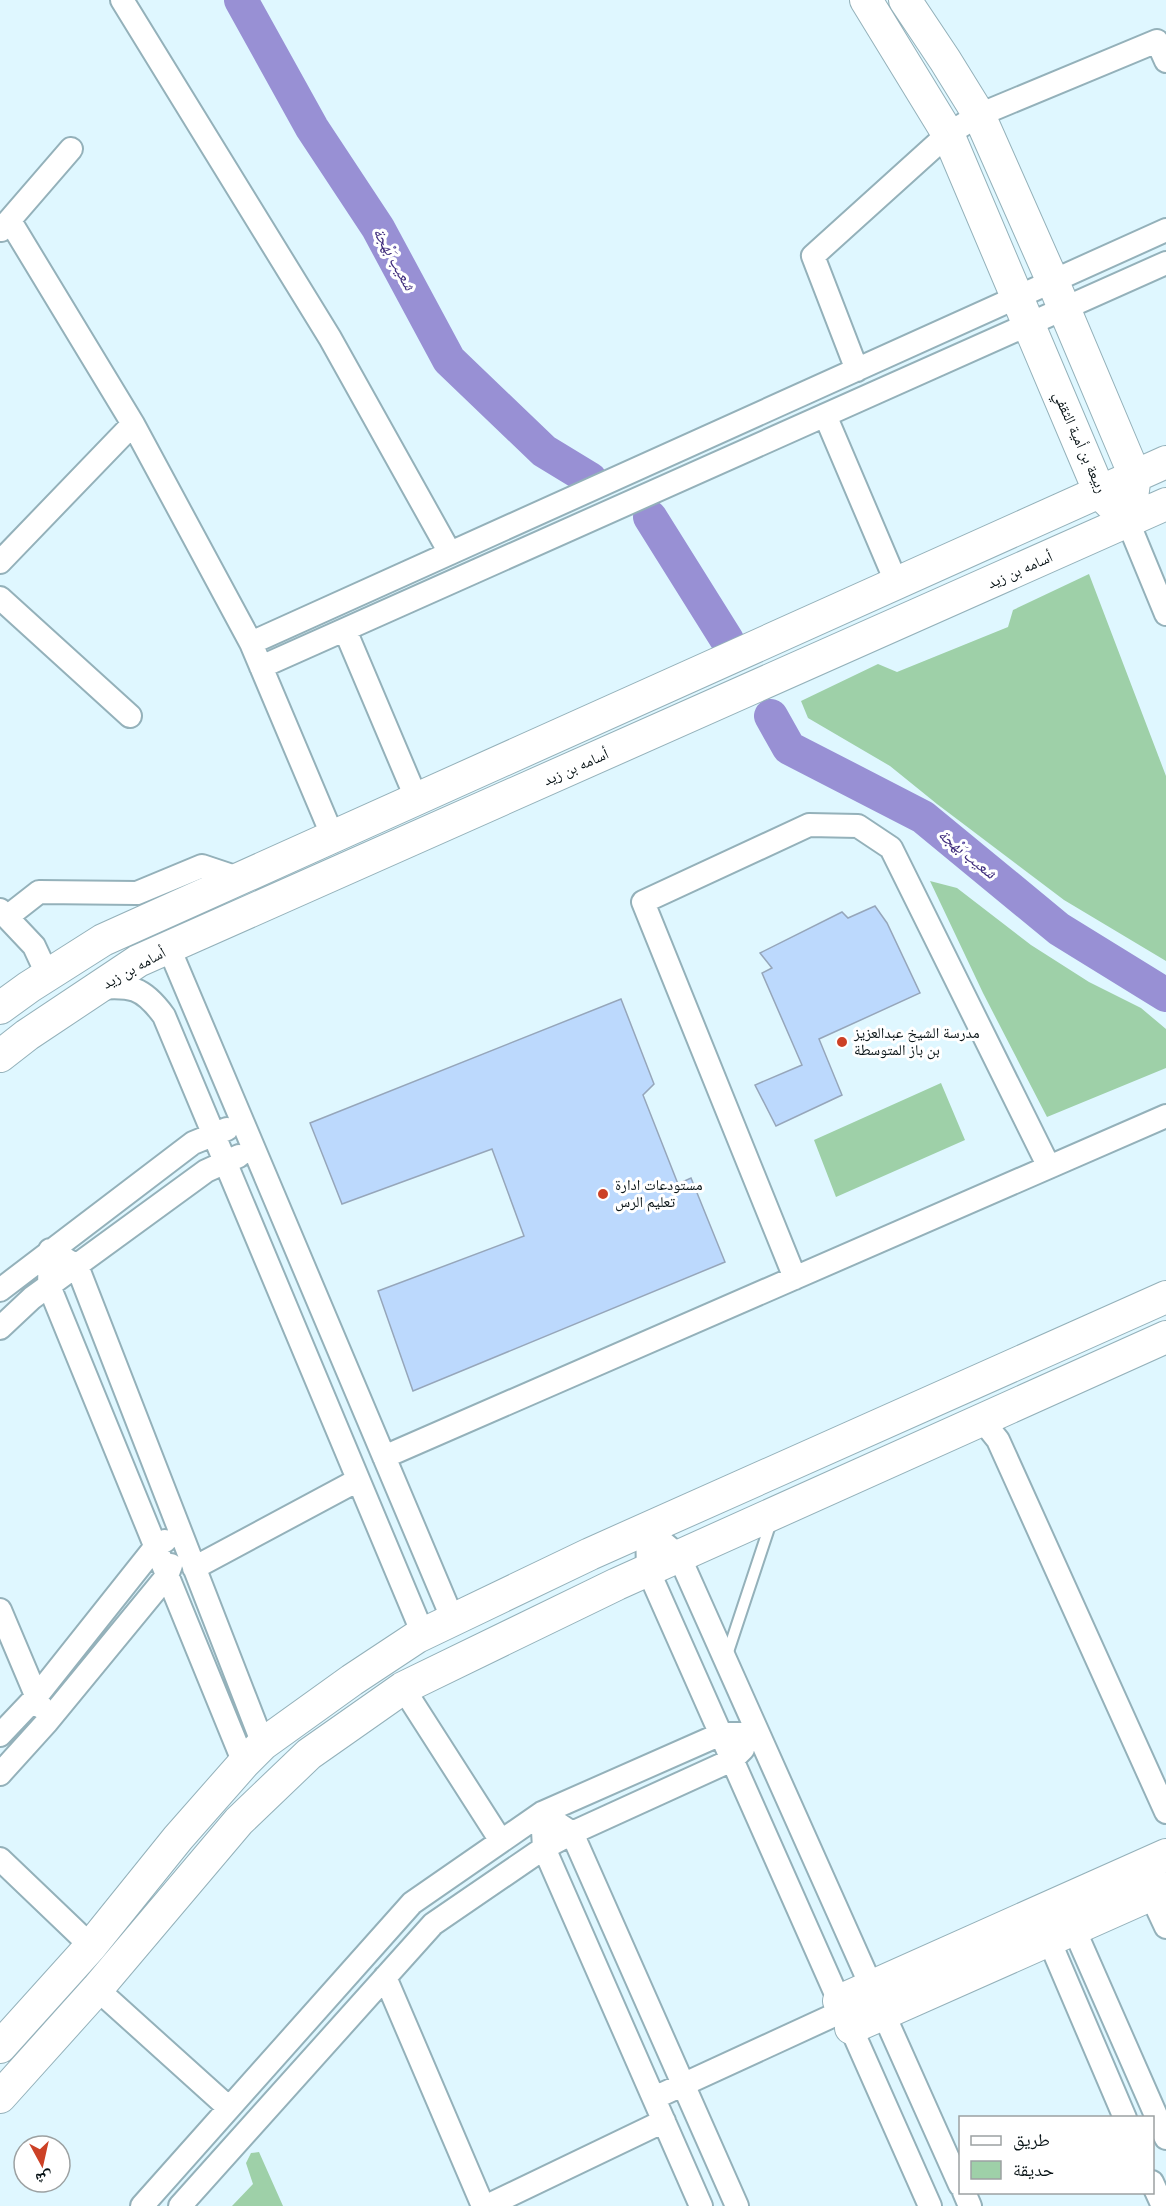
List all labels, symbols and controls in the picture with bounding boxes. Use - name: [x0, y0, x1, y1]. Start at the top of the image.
- water label: شعيب بَهْجة: [368, 224, 421, 295]
- street label: ربيعة بن أمية الثقفي: [1047, 388, 1111, 497]
- street label: أسامه بن زيد: [984, 547, 1056, 593]
- street label: أسامه بن زيد: [540, 744, 612, 790]
- water label: شعيب بَهْجة: [933, 824, 1001, 885]
- street label: أسامه بن زيد: [99, 942, 169, 994]
- place label: مدرسة الشيخ عبدالعزيز بن باز المتوسطة: [853, 1023, 980, 1060]
- marker: مدرسة الشيخ عبدالعزيز بن باز المتوسطة: [835, 1035, 849, 1049]
- place label: مستودعات ادارة تعليم الرس: [615, 1175, 703, 1212]
- marker: مستودعات ادارة تعليم الرس: [596, 1187, 610, 1201]
- legend: [959, 2116, 1154, 2194]
- text: طريق: [1013, 2128, 1050, 2152]
- north arrow: [12, 2134, 72, 2194]
- text: حديقة: [1013, 2158, 1054, 2182]
- text: ش: [34, 2166, 54, 2190]

